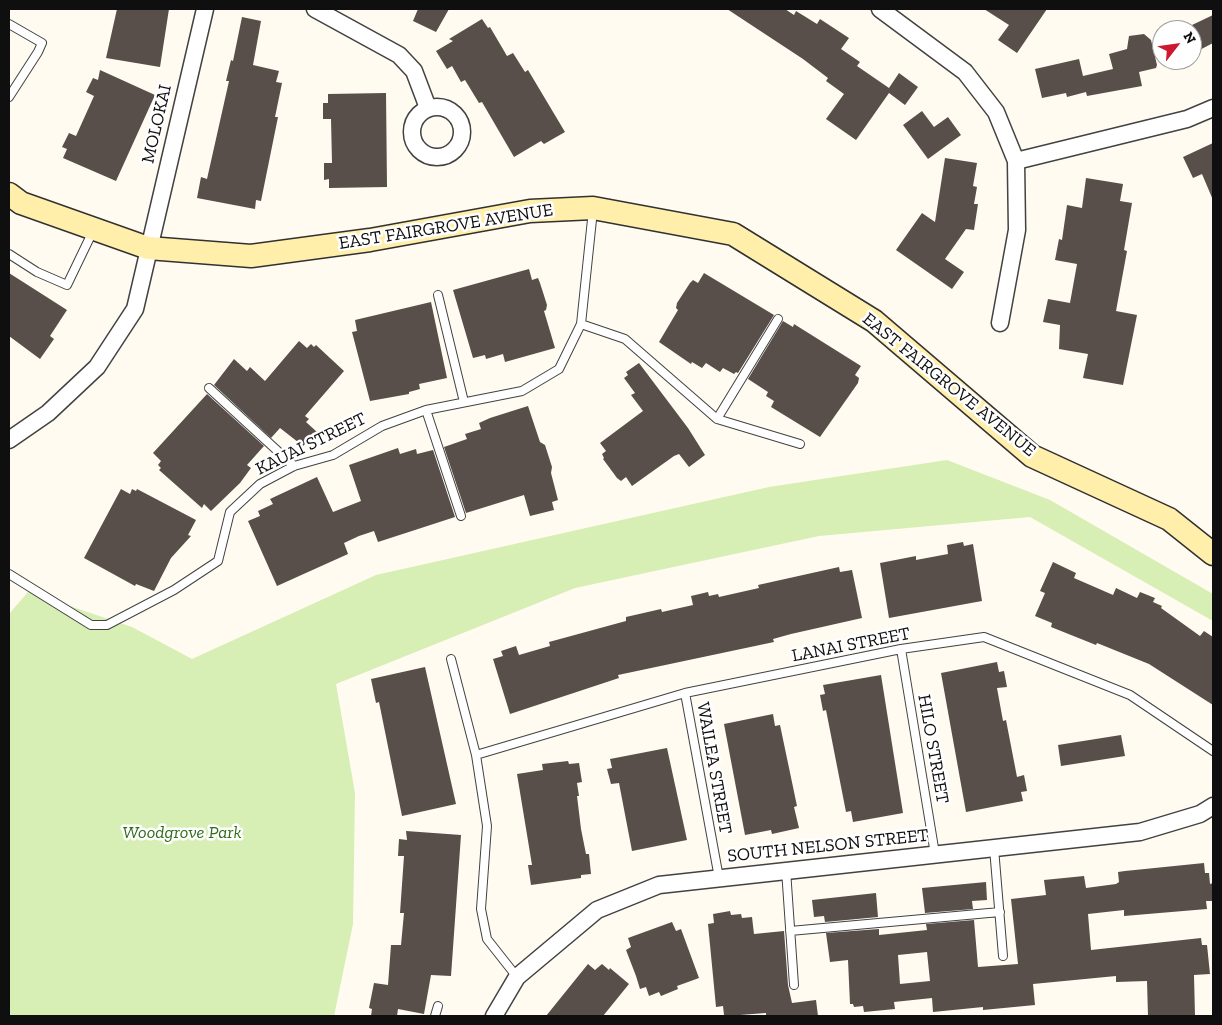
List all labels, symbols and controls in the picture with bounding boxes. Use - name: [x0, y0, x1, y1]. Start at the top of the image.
- north arrow: [1152, 20, 1202, 70]
- text: N: [1180, 29, 1200, 47]
- street label: MOLOKAI: [137, 82, 177, 166]
- street label: EAST FAIRGROVE AVENUE: [337, 199, 555, 255]
- street label: EAST FAIRGROVE AVENUE: [858, 308, 1040, 462]
- street label: KAUAI STREET: [252, 408, 370, 480]
- street label: LANAI STREET: [790, 623, 912, 667]
- street label: HILO STREET: [913, 693, 953, 805]
- street label: WAILEA STREET: [692, 700, 736, 836]
- park label: Woodgrove Park: [122, 822, 242, 844]
- street label: SOUTH NELSON STREET: [726, 825, 930, 867]

